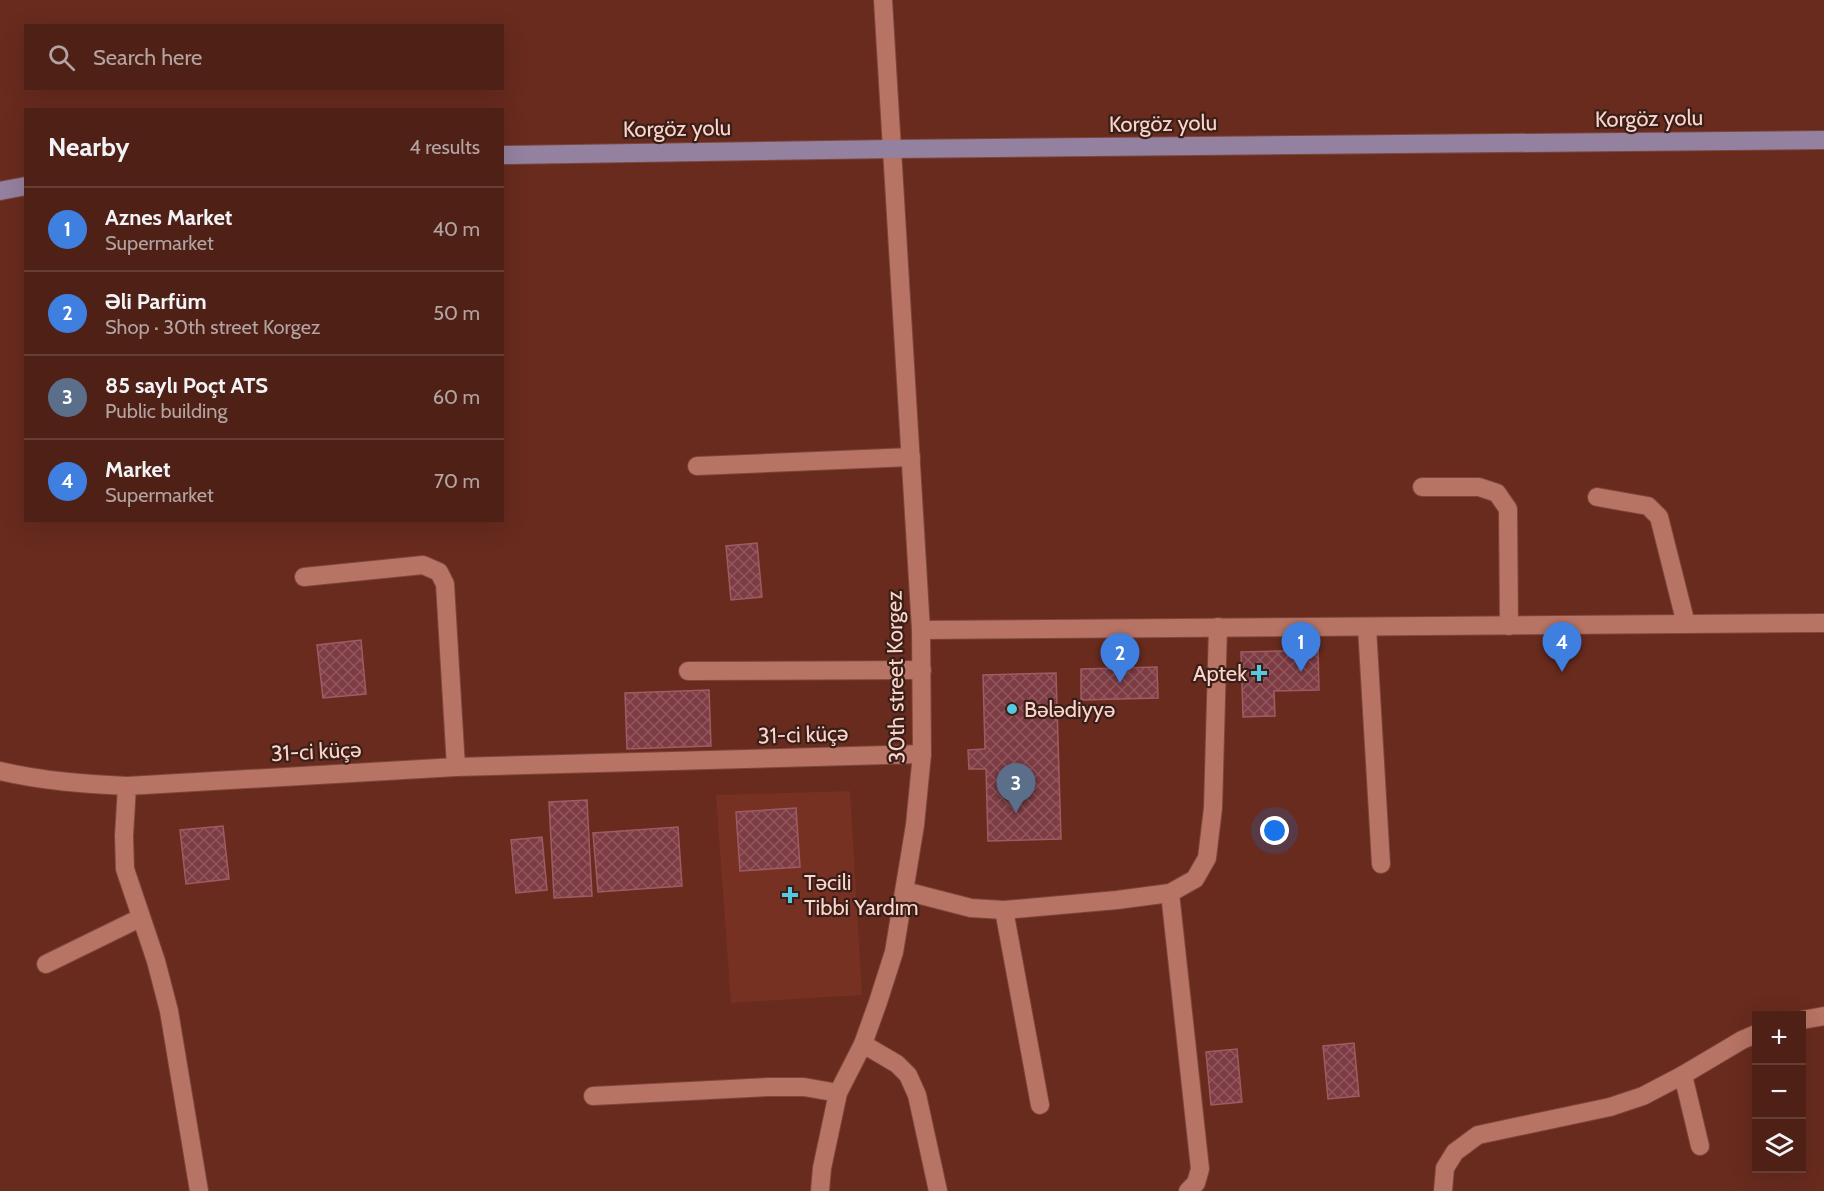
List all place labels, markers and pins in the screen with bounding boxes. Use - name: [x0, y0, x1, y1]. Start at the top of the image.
- pin: 1: [1282, 622, 1320, 672]
- pin: 4: [1542, 622, 1582, 672]
- pin: 2: [1100, 634, 1140, 683]
- place label: Aptek: [1193, 660, 1247, 687]
- marker: Aptek: [1252, 666, 1266, 680]
- place label: Bələdiyyə: [1024, 696, 1115, 723]
- marker: Bələdiyyə: [1005, 702, 1019, 716]
- pin: 3: [996, 764, 1036, 813]
- place label: Təcili Tibbi Yardım: [804, 869, 919, 921]
- marker: Təcili Tibbi Yardım: [781, 886, 799, 904]

